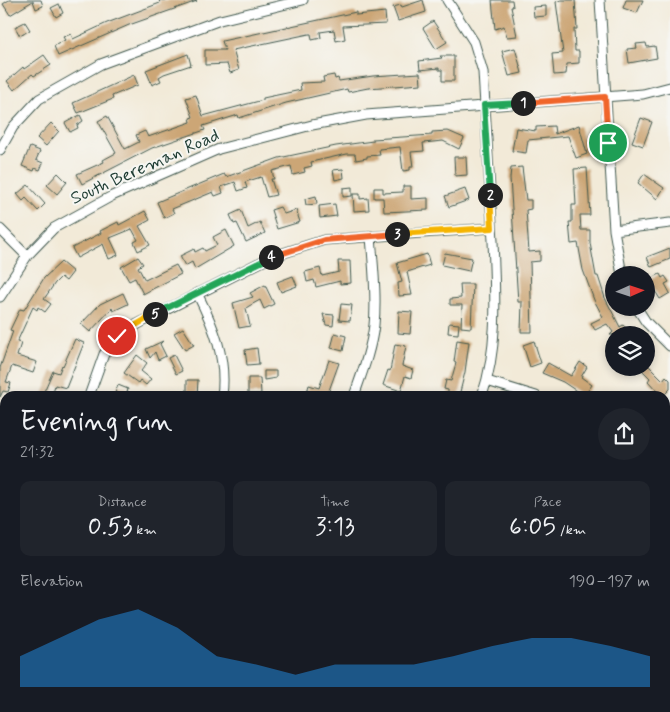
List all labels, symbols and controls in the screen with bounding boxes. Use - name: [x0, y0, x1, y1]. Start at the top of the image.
- pin: 1: [510, 90, 536, 116]
- text: 1: [520, 94, 527, 112]
- pin: [587, 122, 629, 164]
- street label: South Bereman Road: [67, 123, 223, 211]
- icon: arrive: [594, 129, 622, 157]
- pin: 2: [478, 182, 502, 208]
- text: 2: [487, 186, 494, 204]
- pin: 3: [384, 222, 410, 246]
- text: 3: [394, 225, 401, 243]
- pin: 4: [258, 244, 284, 270]
- text: 4: [267, 248, 276, 266]
- north arrow: [605, 266, 655, 316]
- map controls: [605, 266, 655, 376]
- pin: 5: [142, 302, 168, 326]
- text: 5: [151, 305, 160, 323]
- pin: [96, 315, 138, 357]
- icon: check: [103, 322, 131, 350]
- button: layers: [605, 326, 655, 376]
- text: Evening run: [20, 404, 173, 441]
- button: share: [598, 408, 650, 460]
- text: 21:32: [20, 442, 55, 463]
- text: Distance: [98, 493, 147, 511]
- text: Time: [320, 493, 350, 511]
- text: Pace: [534, 493, 562, 511]
- text: 0.53: [88, 511, 133, 544]
- text: 3:13: [315, 511, 355, 544]
- text: 6:05: [509, 511, 556, 544]
- text: km: [133, 521, 157, 539]
- text: /km: [556, 521, 586, 539]
- text: Elevation: [20, 571, 83, 592]
- text: 190–197 m: [569, 571, 650, 592]

